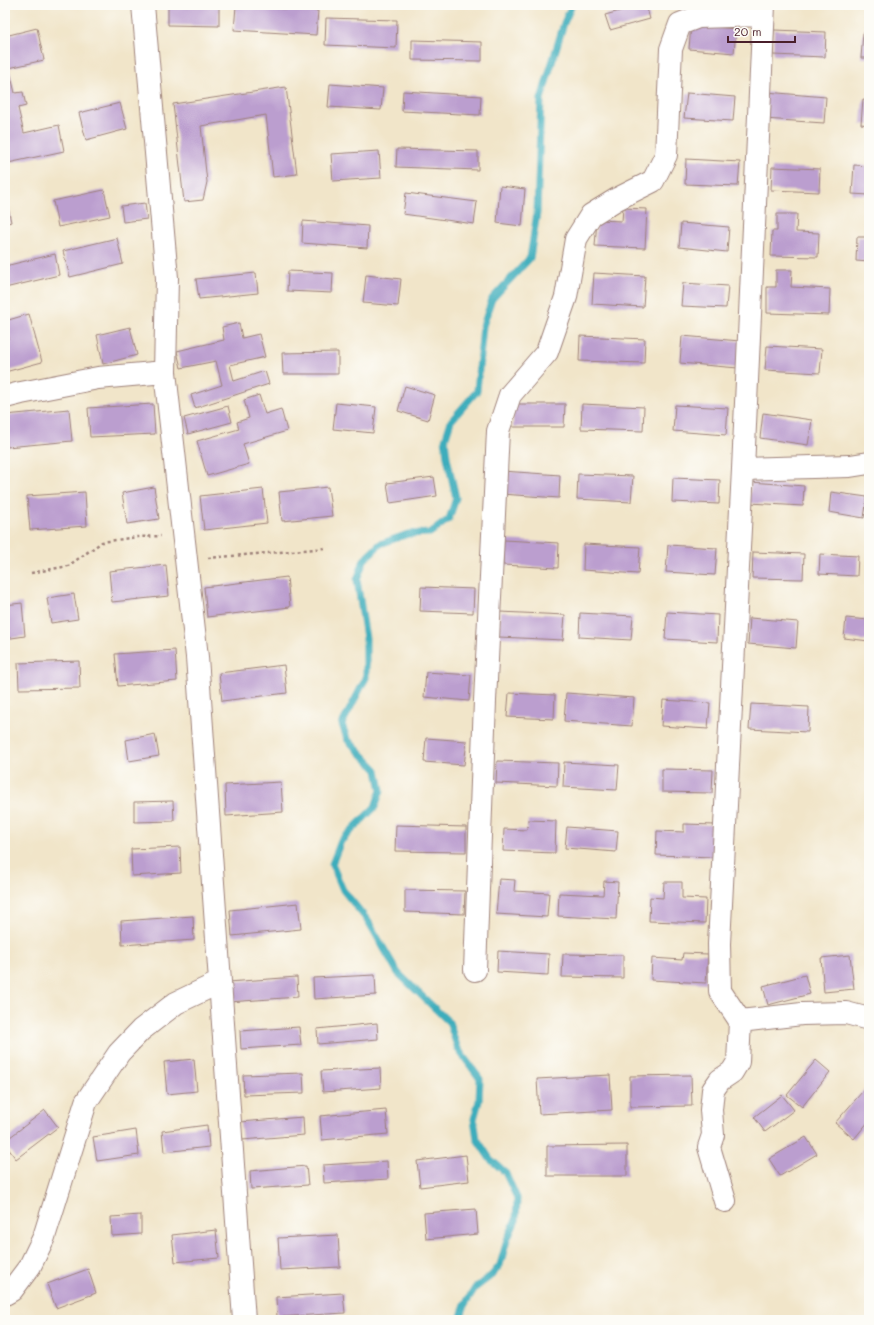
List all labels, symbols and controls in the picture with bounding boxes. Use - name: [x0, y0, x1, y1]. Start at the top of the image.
- scale bar: [728, 18, 795, 44]
- text: 20 m: [734, 23, 762, 39]

